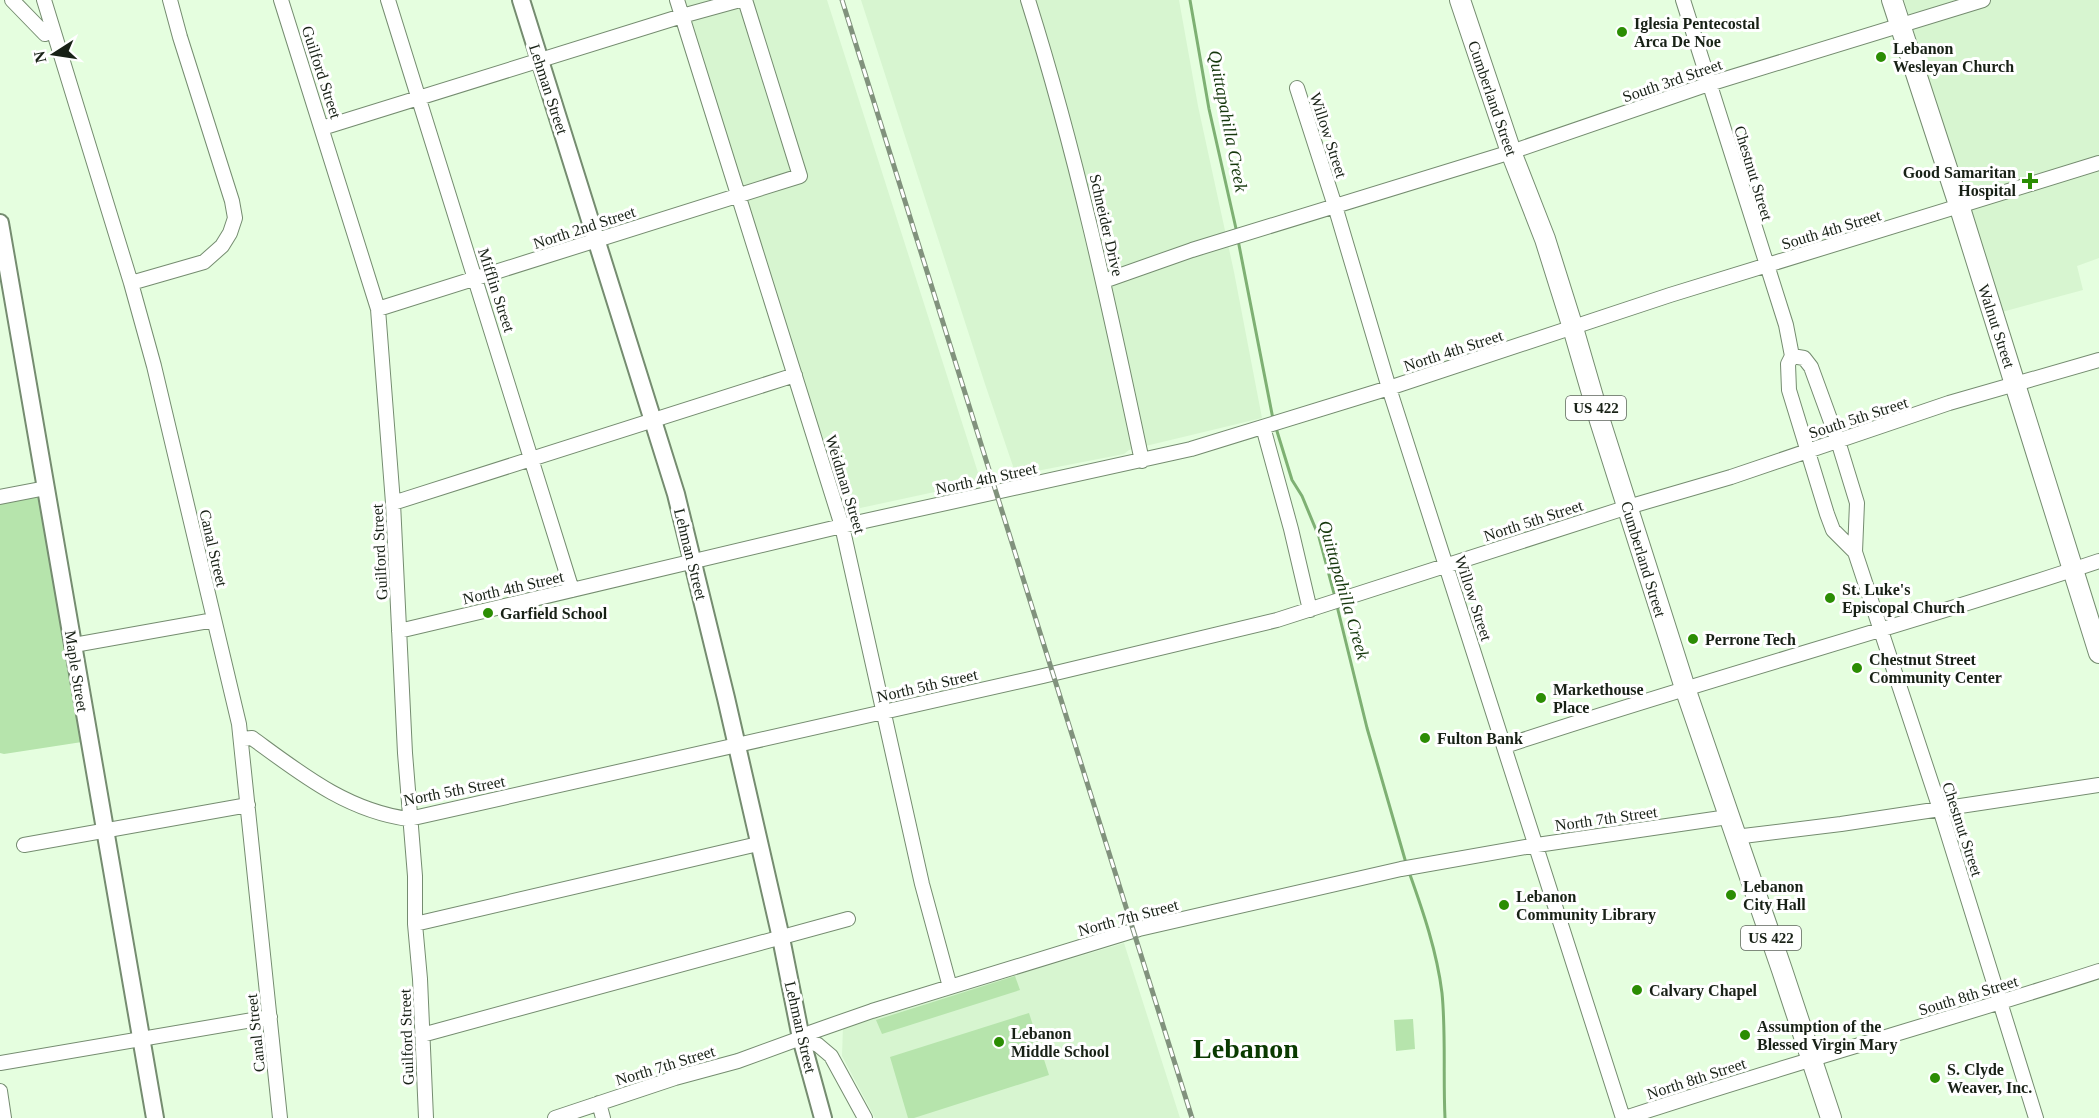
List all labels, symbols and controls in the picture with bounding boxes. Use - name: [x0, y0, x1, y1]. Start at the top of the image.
- place label: Iglesia Pentecostal Arca De Noe: [1634, 15, 1760, 50]
- north arrow: [24, 24, 84, 84]
- street label: Guilford Street: [299, 24, 345, 121]
- marker: Iglesia Pentecostal Arca De Noe: [1615, 25, 1629, 39]
- street label: Cumberland Street: [1465, 38, 1520, 158]
- place label: Lebanon Wesleyan Church: [1893, 40, 2014, 76]
- street label: Lehman Street: [526, 42, 571, 137]
- water label: Quittapahilla Creek: [1204, 48, 1252, 194]
- text: N: [30, 49, 49, 64]
- marker: Lebanon Wesleyan Church: [1874, 50, 1888, 64]
- street label: South 3rd Street: [1620, 55, 1725, 105]
- street label: Willow Street: [1307, 90, 1350, 180]
- street label: Chestnut Street: [1731, 124, 1776, 223]
- place label: Good Samaritan Hospital: [1903, 164, 2017, 200]
- street label: Schneider Drive: [1086, 172, 1127, 278]
- marker: Good Samaritan Hospital: [2021, 172, 2039, 190]
- street label: North 2nd Street: [531, 203, 638, 252]
- street label: South 4th Street: [1779, 206, 1883, 253]
- street label: Mifflin Street: [475, 246, 518, 335]
- street label: Walnut Street: [1975, 282, 2018, 371]
- street label: North 4th Street: [1402, 326, 1505, 374]
- street label: South 5th Street: [1806, 393, 1910, 441]
- road number: US 422: [1566, 396, 1626, 420]
- street label: Weidman Street: [822, 433, 869, 536]
- street label: North 4th Street: [934, 459, 1039, 498]
- street label: North 5th Street: [1482, 496, 1585, 544]
- street label: Cumberland Street: [1618, 499, 1669, 620]
- street label: Guilford Street: [368, 503, 391, 601]
- street label: Lehman Street: [671, 507, 710, 602]
- street label: Canal Street: [196, 508, 231, 589]
- water label: Quittapahilla Creek: [1315, 518, 1374, 663]
- street label: Willow Street: [1452, 553, 1495, 643]
- street label: North 4th Street: [461, 567, 566, 607]
- place label: St. Luke's Episcopal Church: [1842, 581, 1965, 617]
- marker: St. Luke's Episcopal Church: [1823, 591, 1837, 605]
- place label: Garfield School: [500, 605, 608, 622]
- marker: Garfield School: [481, 606, 495, 620]
- street label: Maple Street: [61, 629, 91, 714]
- place label: Perrone Tech: [1705, 631, 1796, 648]
- marker: Perrone Tech: [1686, 632, 1700, 646]
- place label: Chestnut Street Community Center: [1869, 651, 2002, 687]
- marker: Chestnut Street Community Center: [1850, 661, 1864, 675]
- street label: North 5th Street: [875, 665, 980, 705]
- place label: Markethouse Place: [1553, 681, 1644, 716]
- marker: Markethouse Place: [1534, 691, 1548, 705]
- place label: Fulton Bank: [1437, 730, 1523, 747]
- marker: Fulton Bank: [1418, 731, 1432, 745]
- street label: North 5th Street: [402, 772, 507, 809]
- street label: Chestnut Street: [1939, 780, 1986, 879]
- street label: North 7th Street: [1554, 803, 1659, 834]
- place label: Lebanon City Hall: [1743, 878, 1806, 914]
- place label: Lebanon Community Library: [1516, 888, 1656, 924]
- marker: Lebanon City Hall: [1724, 888, 1738, 902]
- street label: North 7th Street: [1076, 896, 1181, 939]
- marker: Lebanon Community Library: [1497, 898, 1511, 912]
- road number: US 422: [1741, 926, 1801, 950]
- street label: South 8th Street: [1916, 972, 2020, 1019]
- street label: Lehman Street: [782, 980, 819, 1075]
- place label: Calvary Chapel: [1649, 982, 1758, 1000]
- marker: Calvary Chapel: [1630, 983, 1644, 997]
- street label: Guilford Street: [396, 988, 417, 1085]
- street label: Canal Street: [243, 992, 268, 1073]
- place label: Assumption of the Blessed Virgin Mary: [1757, 1018, 1897, 1054]
- place label: Lebanon Middle School: [1011, 1025, 1110, 1060]
- marker: Assumption of the Blessed Virgin Mary: [1738, 1028, 1752, 1042]
- district label: Lebanon: [1193, 1033, 1299, 1064]
- marker: Lebanon Middle School: [992, 1035, 1006, 1049]
- street label: North 7th Street: [613, 1042, 717, 1089]
- street label: North 8th Street: [1645, 1054, 1748, 1102]
- place label: S. Clyde Weaver, Inc.: [1947, 1061, 2032, 1096]
- marker: S. Clyde Weaver, Inc.: [1928, 1071, 1942, 1085]

